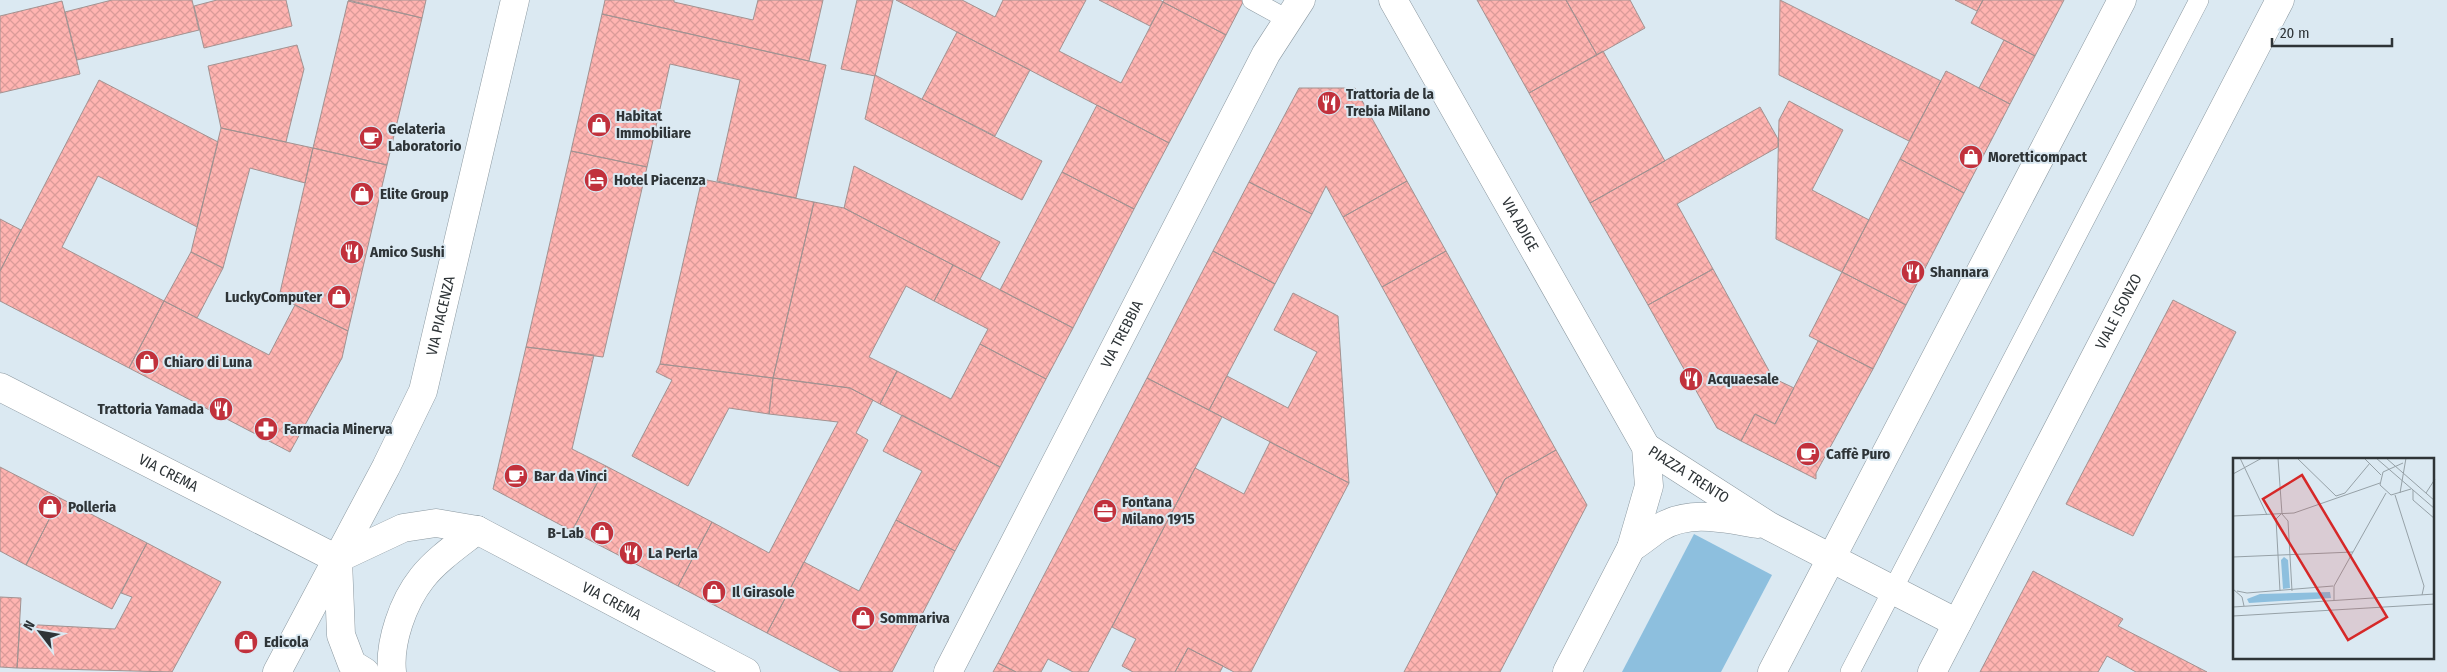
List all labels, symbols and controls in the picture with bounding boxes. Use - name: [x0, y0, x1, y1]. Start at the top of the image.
- scale bar: [2272, 15, 2392, 47]
- text: 20 m: [2280, 24, 2310, 42]
- place label: Trattoria de la Trebia Milano: [1346, 85, 1435, 120]
- restaurant icon: Trattoria de la Trebia Milano: [1316, 90, 1342, 116]
- place label: Habitat Immobiliare: [616, 107, 691, 142]
- shop icon: Habitat Immobiliare: [586, 112, 612, 138]
- place label: Gelateria Laboratorio: [388, 120, 461, 155]
- cafe icon: Gelateria Laboratorio: [358, 125, 384, 151]
- shop icon: Moretticompact: [1958, 144, 1984, 170]
- place label: Moretticompact: [1988, 148, 2088, 166]
- hotel icon: Hotel Piacenza: [583, 167, 609, 193]
- place label: Hotel Piacenza: [614, 171, 706, 189]
- shop icon: Elite Group: [349, 181, 375, 207]
- place label: Elite Group: [380, 185, 449, 203]
- street label: VIA ADIGE: [1498, 194, 1542, 255]
- restaurant icon: Amico Sushi: [339, 239, 365, 265]
- place label: Amico Sushi: [369, 243, 445, 261]
- restaurant icon: Shannara: [1900, 259, 1926, 285]
- place label: Shannara: [1930, 263, 1989, 281]
- street label: VIALE ISONZO: [2092, 271, 2146, 352]
- street label: VIA PIACENZA: [423, 274, 459, 357]
- shop icon: LuckyComputer: [326, 284, 352, 310]
- place label: LuckyComputer: [225, 288, 323, 306]
- street label: VIA TREBBIA: [1097, 297, 1147, 371]
- shop icon: Chiaro di Luna: [134, 349, 160, 375]
- place label: Chiaro di Luna: [164, 353, 253, 371]
- restaurant icon: Acquaesale: [1678, 366, 1704, 392]
- place label: Acquaesale: [1707, 370, 1779, 388]
- restaurant icon: Trattoria Yamada: [208, 396, 234, 422]
- place label: Trattoria Yamada: [98, 400, 205, 418]
- pharmacy icon: Farmacia Minerva: [253, 416, 279, 442]
- place label: Farmacia Minerva: [284, 420, 393, 438]
- cafe icon: Caffè Puro: [1795, 441, 1821, 467]
- street label: PIAZZA TRENTO: [1645, 442, 1733, 507]
- place label: Caffè Puro: [1826, 445, 1890, 463]
- street label: VIA CREMA: [136, 450, 201, 496]
- inset map: [2233, 458, 2434, 660]
- cafe icon: Bar da Vinci: [503, 463, 529, 489]
- place label: Bar da Vinci: [534, 467, 607, 485]
- place label: Fontana Milano 1915: [1122, 493, 1195, 528]
- shop icon: Polleria: [37, 494, 63, 520]
- place label: Polleria: [68, 498, 117, 516]
- office icon: Fontana Milano 1915: [1092, 498, 1118, 524]
- shop icon: B-Lab: [589, 520, 615, 546]
- place label: B-Lab: [547, 524, 584, 542]
- restaurant icon: La Perla: [618, 540, 644, 566]
- place label: La Perla: [648, 544, 698, 562]
- street label: VIA CREMA: [579, 578, 644, 624]
- shop icon: Il Girasole: [701, 579, 727, 605]
- place label: Il Girasole: [732, 583, 795, 601]
- shop icon: Sommariva: [850, 605, 876, 631]
- north arrow: [15, 607, 65, 657]
- place label: Sommariva: [880, 609, 950, 627]
- text: N: [20, 618, 39, 634]
- shop icon: Edicola: [233, 629, 259, 655]
- place label: Edicola: [264, 633, 309, 651]

